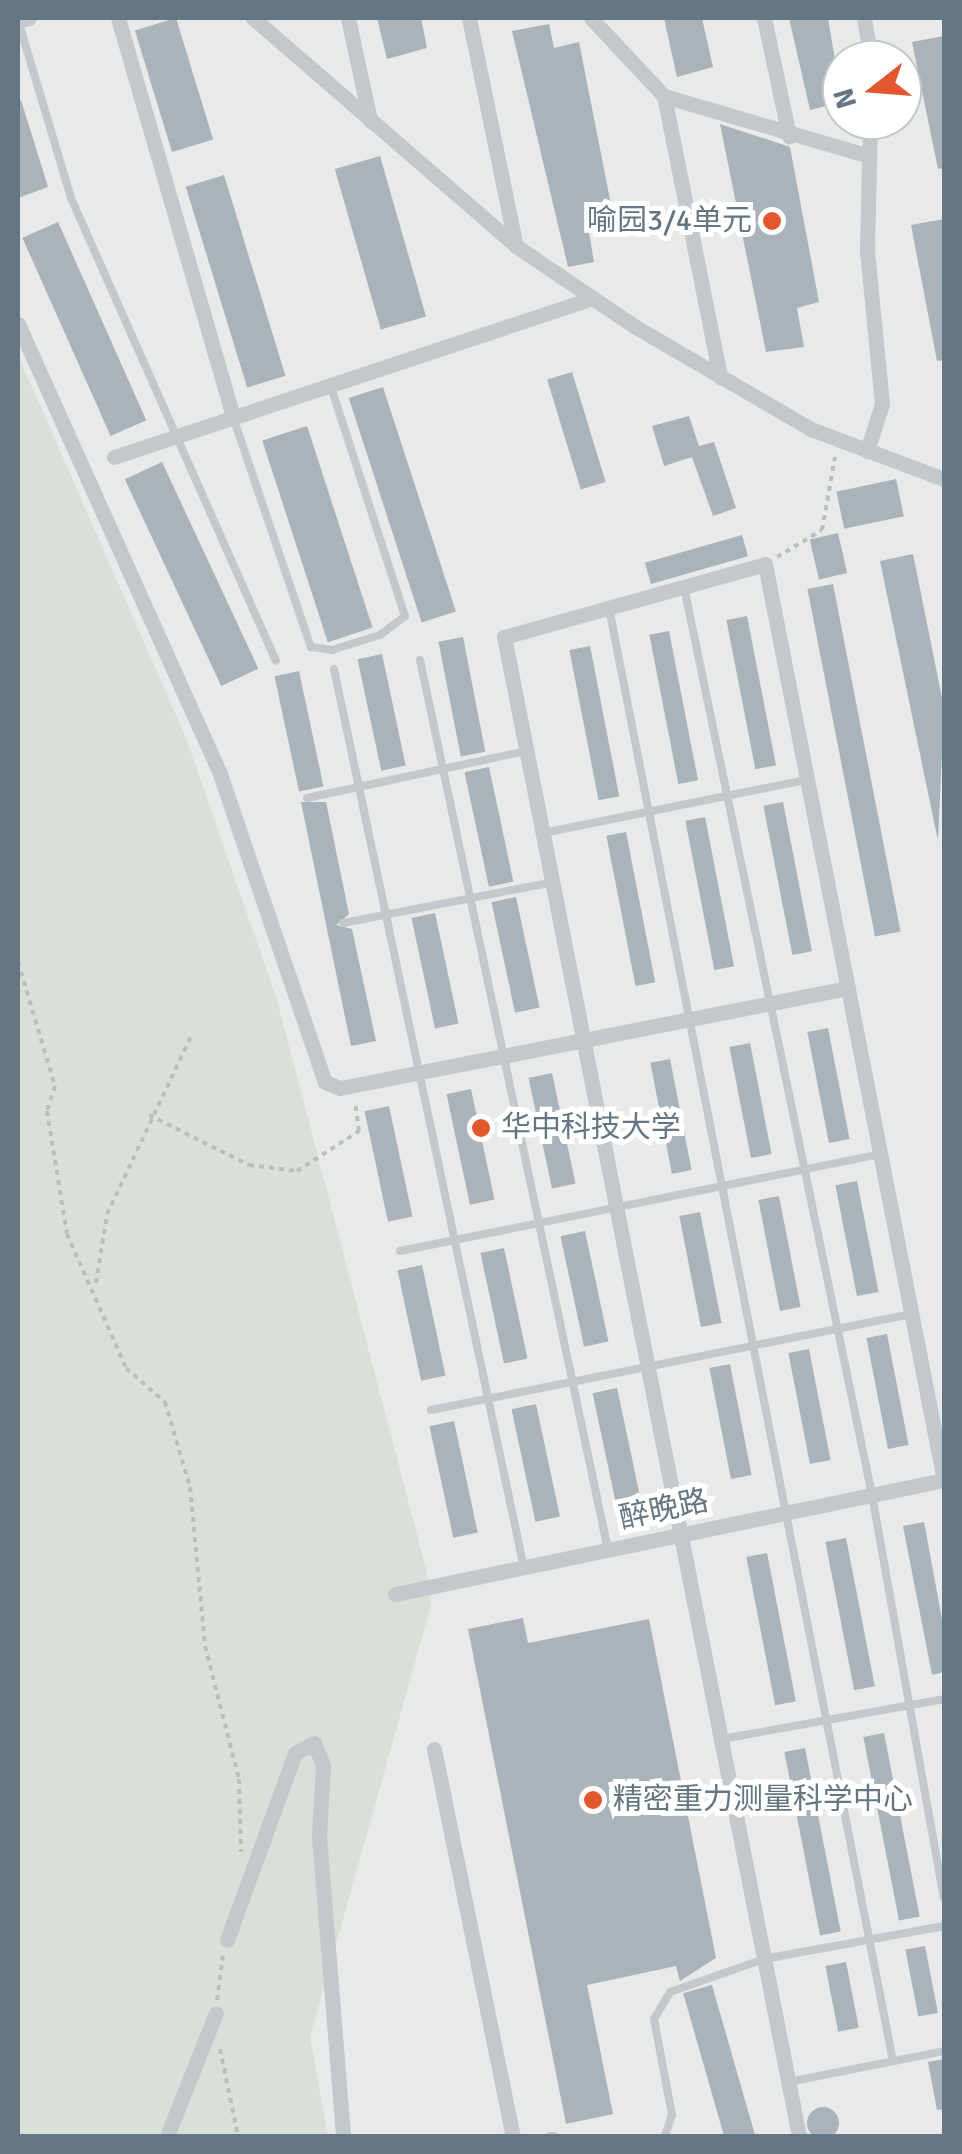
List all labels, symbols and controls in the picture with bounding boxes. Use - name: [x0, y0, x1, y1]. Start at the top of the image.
- north arrow: [822, 40, 922, 140]
- text: N: [826, 84, 864, 112]
- place label: 喻园3/4单元: [587, 203, 752, 239]
- marker: 喻园3/4单元: [761, 210, 783, 232]
- place label: 华中科技大学: [501, 1110, 681, 1146]
- marker: 华中科技大学: [470, 1117, 492, 1139]
- street label: 醉晚路: [616, 1483, 712, 1537]
- place label: 精密重力测量科学中心: [613, 1782, 913, 1818]
- marker: 精密重力测量科学中心: [582, 1789, 604, 1811]

